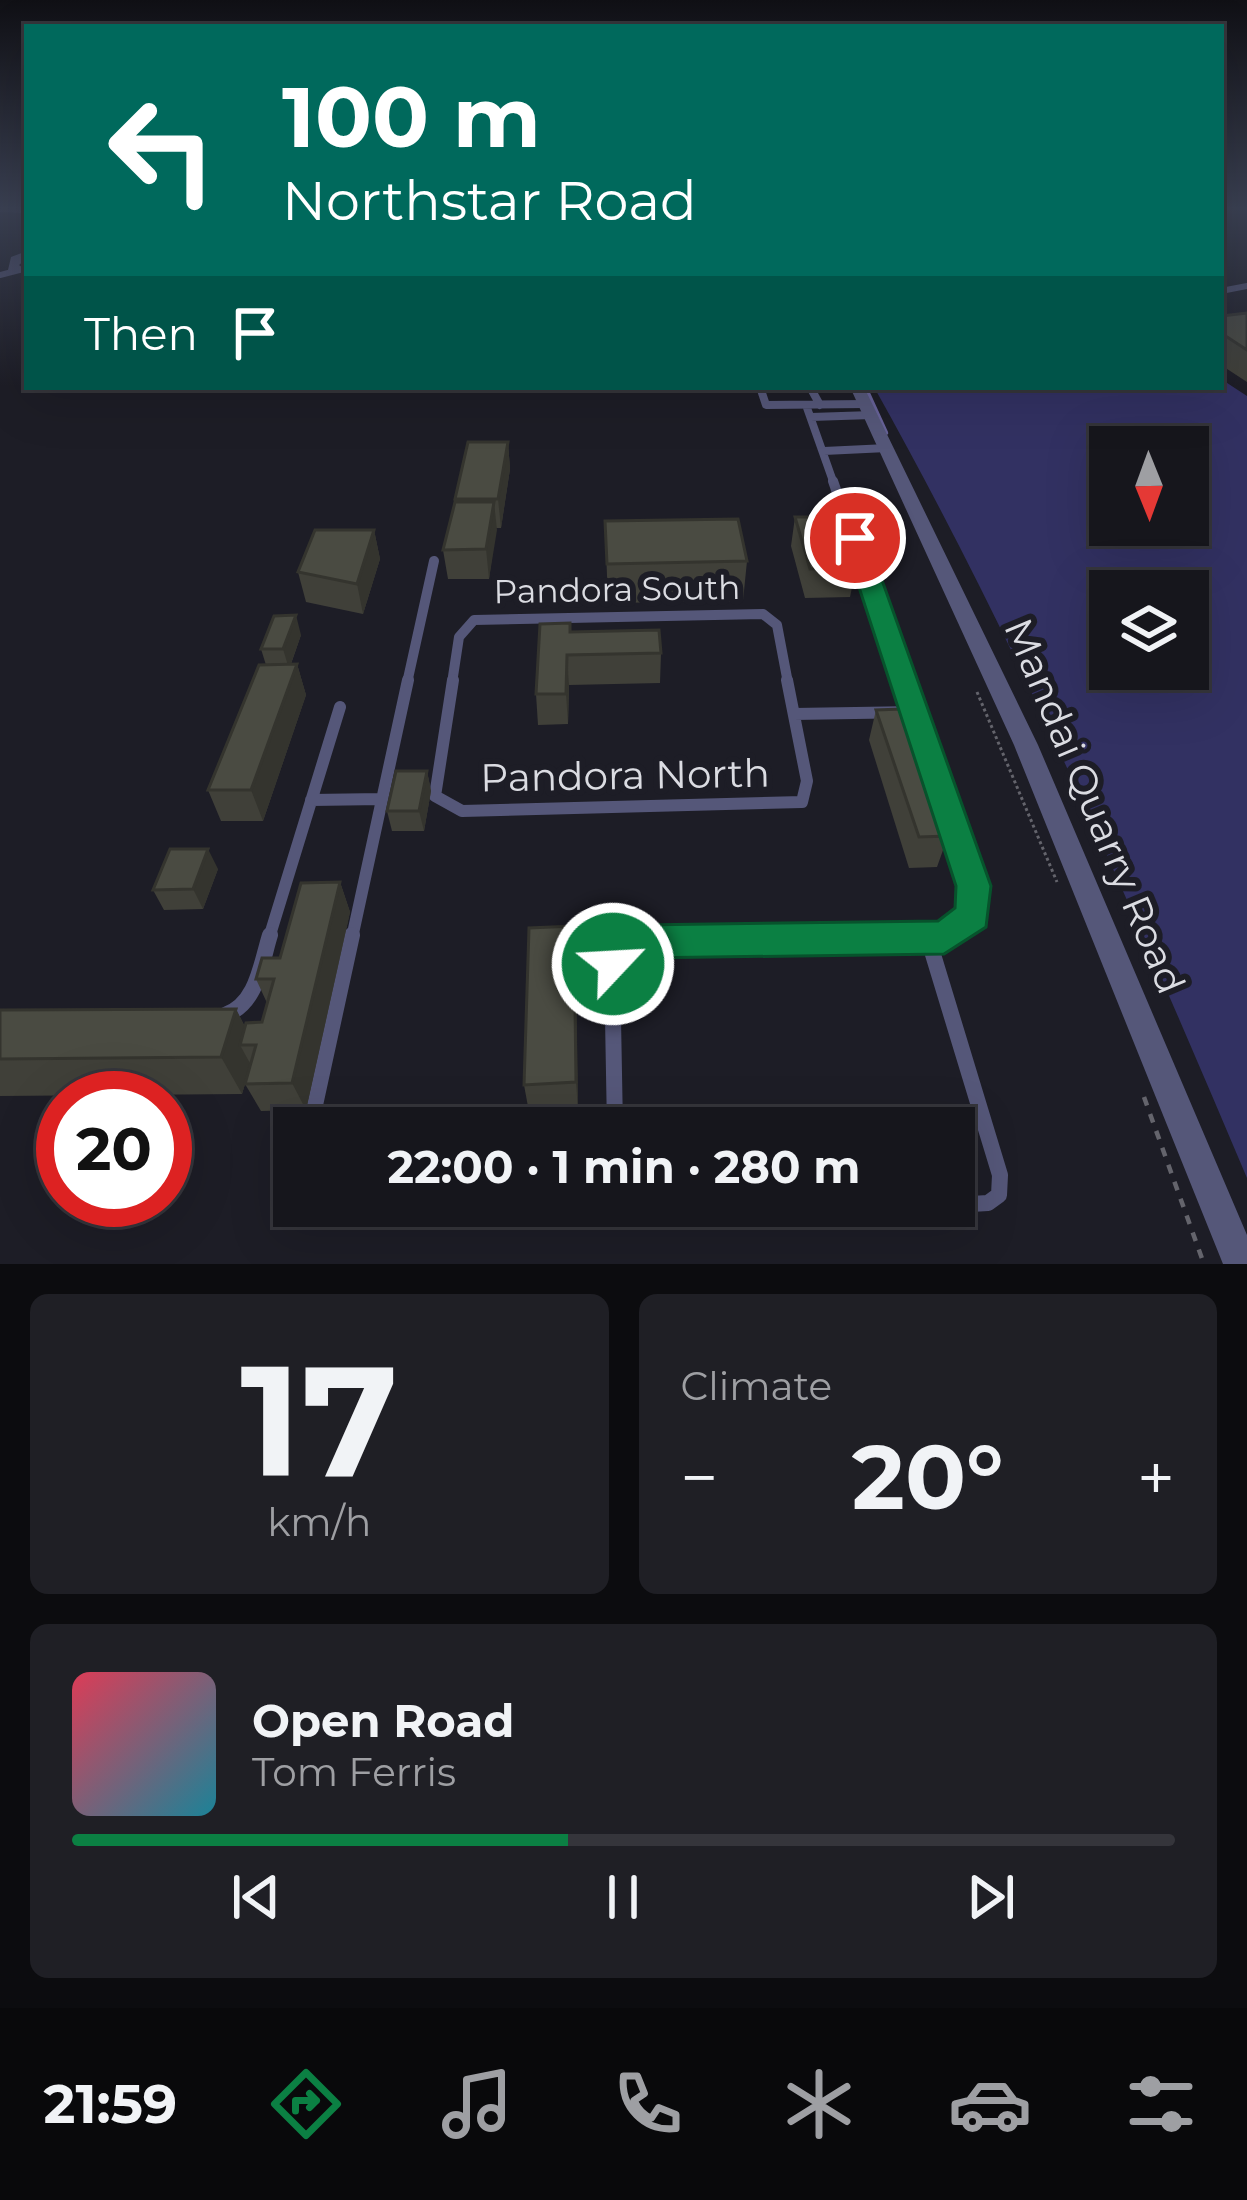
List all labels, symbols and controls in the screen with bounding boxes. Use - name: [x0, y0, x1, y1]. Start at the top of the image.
- text: 100 m: [282, 66, 541, 168]
- icon: left: [84, 72, 240, 228]
- text: Northstar Road: [282, 168, 697, 234]
- icon: arrive: [222, 300, 288, 366]
- text: Then: [84, 306, 198, 361]
- north arrow: [1089, 426, 1209, 546]
- map controls: [1089, 426, 1209, 690]
- pin: [804, 487, 906, 589]
- icon: arrive: [822, 505, 888, 571]
- street label: Pandora South: [493, 567, 741, 611]
- button: layers: [1089, 570, 1209, 690]
- street label: Mandai Quarry Road: [994, 611, 1196, 1001]
- street label: Pandora North: [480, 748, 770, 802]
- position arrow: [550, 901, 676, 1027]
- speed limit sign: 20: [36, 1071, 192, 1227]
- text: 22:00 · 1 min · 280 m: [387, 1139, 861, 1194]
- text: 17: [240, 1325, 398, 1515]
- text: Climate: [681, 1362, 832, 1410]
- text: 20°: [852, 1422, 1004, 1532]
- text: −: [681, 1437, 718, 1518]
- text: +: [1137, 1437, 1175, 1518]
- text: km/h: [267, 1498, 371, 1546]
- text: Open Road: [252, 1693, 514, 1748]
- text: Tom Ferris: [252, 1748, 456, 1796]
- icon: previous: [223, 1864, 289, 1930]
- icon: pause: [590, 1864, 656, 1930]
- icon: next: [958, 1864, 1024, 1930]
- icon: directions: [264, 2062, 348, 2146]
- icon: music: [435, 2062, 519, 2146]
- icon: phone: [606, 2062, 690, 2146]
- icon: climate: [777, 2062, 861, 2146]
- icon: car: [948, 2062, 1032, 2146]
- icon: filters: [1119, 2062, 1203, 2146]
- text: 21:59: [44, 2071, 177, 2137]

